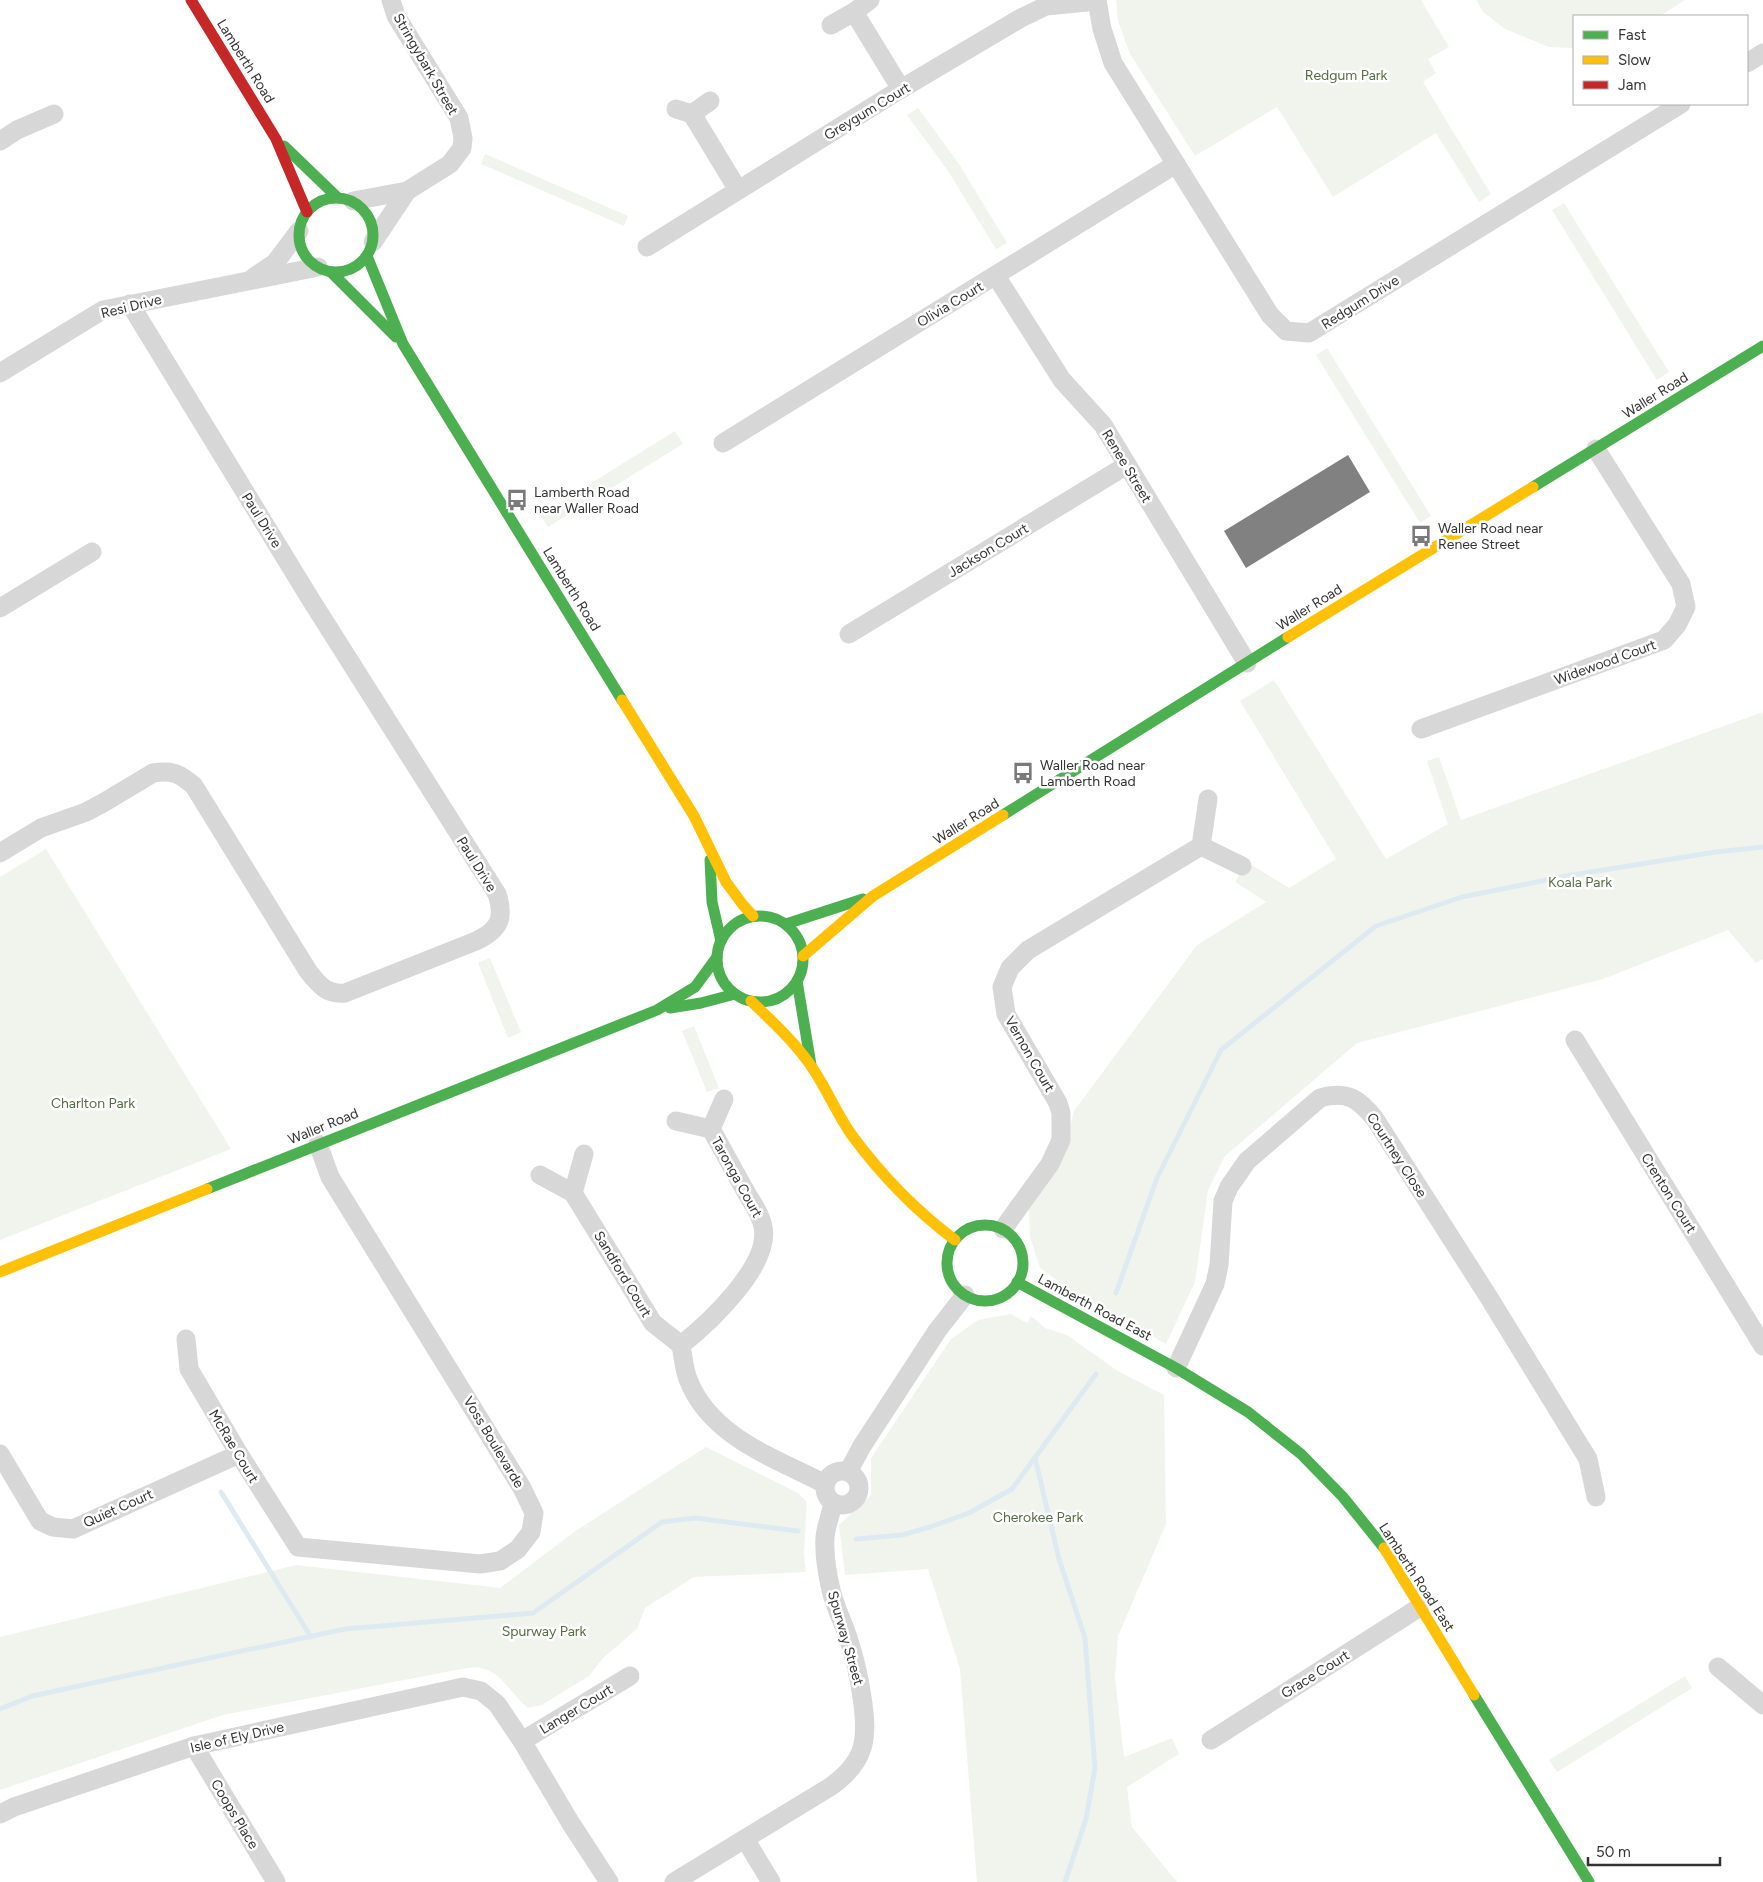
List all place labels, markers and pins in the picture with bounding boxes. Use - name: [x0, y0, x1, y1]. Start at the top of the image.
- place label: Lamberth Road near Waller Road: [534, 484, 639, 517]
- bus stop icon: Lamberth Road near Waller Road: [504, 487, 530, 513]
- place label: Waller Road near Renee Street: [1438, 520, 1543, 553]
- bus stop icon: Waller Road near Renee Street: [1408, 523, 1434, 549]
- place label: Waller Road near Lamberth Road: [1040, 757, 1145, 790]
- bus stop icon: Waller Road near Lamberth Road: [1010, 760, 1036, 786]

